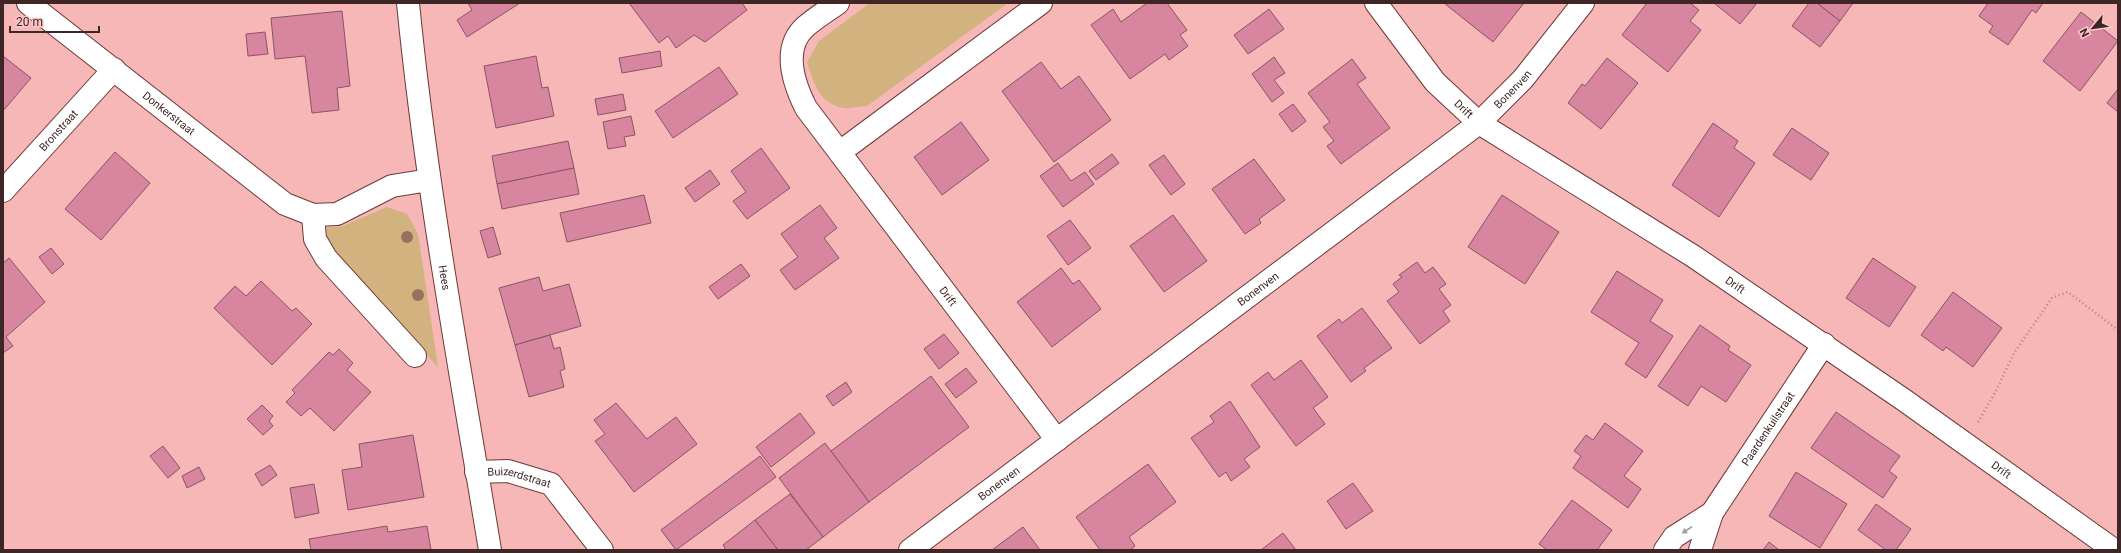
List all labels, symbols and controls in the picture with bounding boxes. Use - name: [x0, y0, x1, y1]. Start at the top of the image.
- scale bar: [10, 8, 99, 34]
- north arrow: [2073, 8, 2113, 48]
- text: 20 m: [16, 15, 43, 29]
- text: N: [2077, 26, 2092, 39]
- street label: Bonenven: [1491, 68, 1534, 111]
- street label: Donkerstraat: [140, 89, 198, 138]
- street label: Drift: [1451, 97, 1476, 121]
- street label: Bronstraat: [37, 107, 81, 154]
- street label: Hees: [436, 264, 453, 291]
- street label: Bonenven: [1235, 270, 1281, 309]
- street label: Drift: [1723, 274, 1748, 297]
- street label: Drift: [936, 284, 960, 309]
- street label: Paardenkuilstraat: [1739, 389, 1798, 468]
- street label: Drift: [1989, 459, 2014, 482]
- street label: Bonenven: [976, 464, 1022, 503]
- street label: Buizerdstraat: [487, 465, 553, 491]
- one-way arrow: [1681, 526, 1692, 533]

